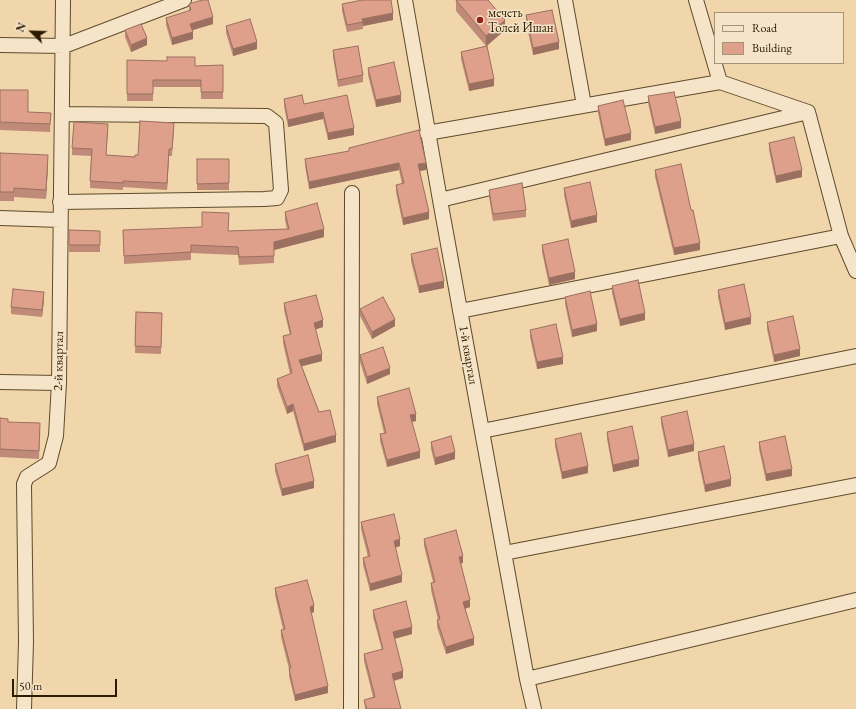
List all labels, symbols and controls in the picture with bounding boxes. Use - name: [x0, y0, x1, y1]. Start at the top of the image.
- place label: мечеть Толей Ишан: [488, 5, 554, 36]
- north arrow: [12, 12, 52, 52]
- legend: [714, 12, 844, 64]
- marker: мечеть Толей Ишан: [475, 15, 485, 25]
- text: N: [13, 20, 29, 34]
- text: Road: [752, 20, 777, 36]
- text: Building: [752, 40, 792, 56]
- street label: 1-й квартал: [455, 324, 481, 386]
- street label: 2-й квартал: [51, 331, 67, 391]
- scale bar: [14, 671, 119, 697]
- text: 50 m: [19, 678, 42, 694]

